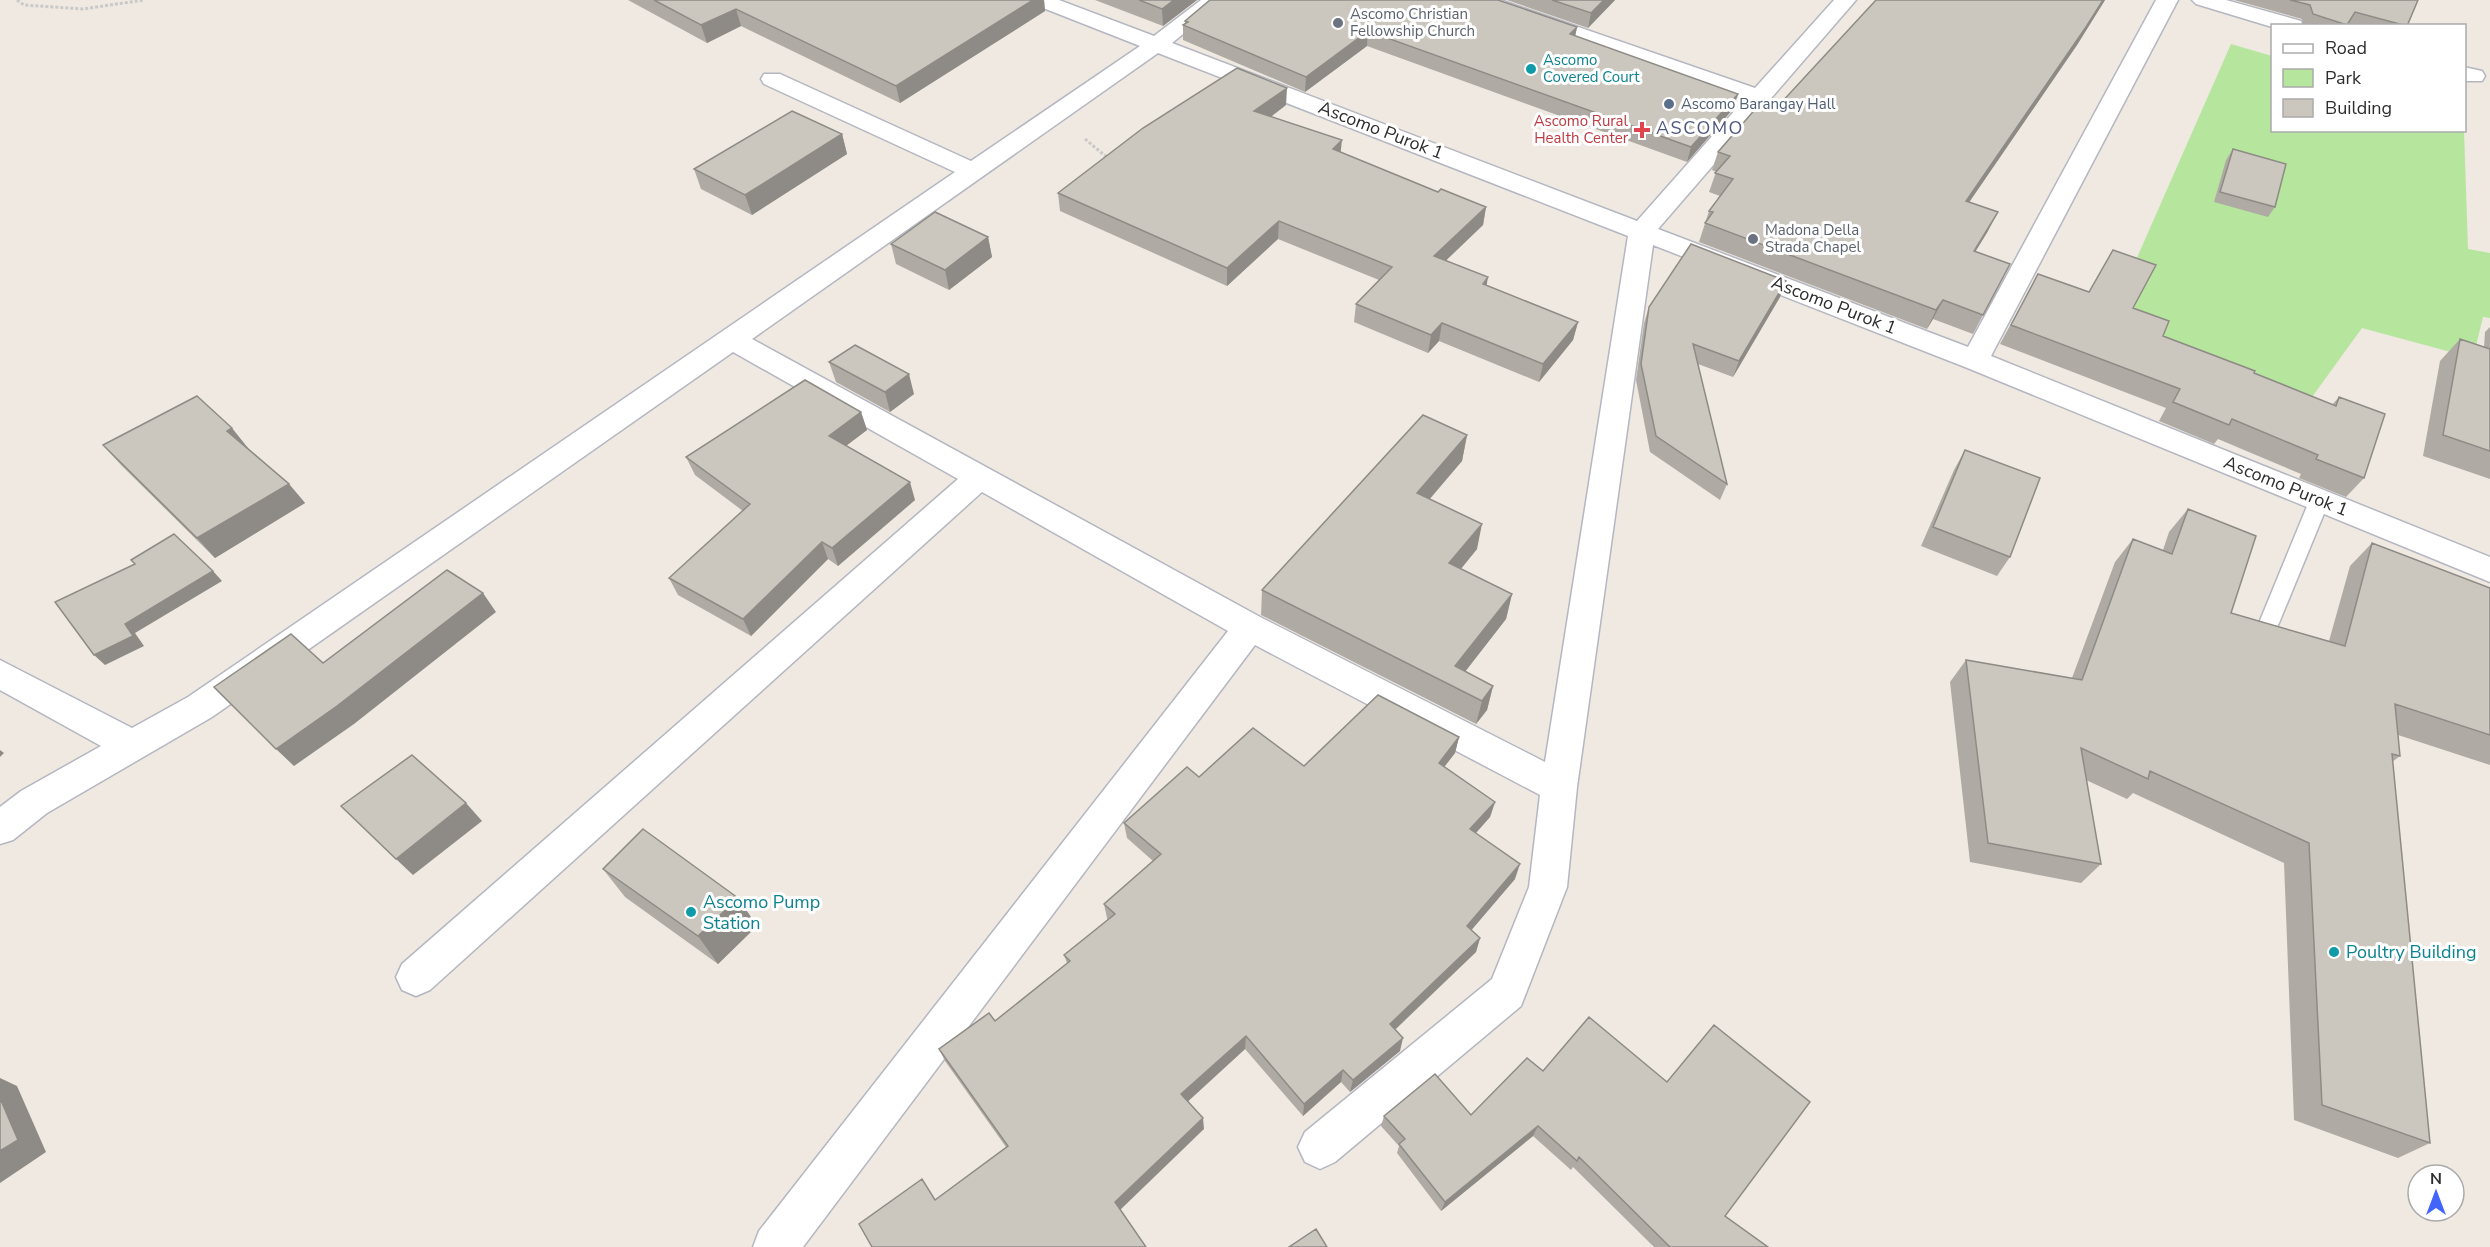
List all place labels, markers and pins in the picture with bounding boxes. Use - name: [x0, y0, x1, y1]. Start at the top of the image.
- place label: Ascomo Christian Fellowship Church: [1350, 4, 1475, 41]
- marker: Ascomo Christian Fellowship Church: [1331, 16, 1345, 30]
- place label: Ascomo Covered Court: [1543, 50, 1640, 87]
- marker: Ascomo Covered Court: [1524, 62, 1538, 76]
- place label: Ascomo Barangay Hall: [1681, 94, 1836, 114]
- marker: Ascomo Barangay Hall: [1662, 97, 1676, 111]
- place label: Ascomo Rural Health Center: [1534, 111, 1629, 148]
- marker: Ascomo Rural Health Center: [1633, 121, 1651, 139]
- place label: Madona Della Strada Chapel: [1765, 220, 1862, 257]
- marker: Madona Della Strada Chapel: [1746, 232, 1760, 246]
- place label: Ascomo Pump Station: [703, 890, 820, 935]
- marker: Ascomo Pump Station: [684, 905, 698, 919]
- place label: Poultry Building: [2346, 940, 2477, 964]
- marker: Poultry Building: [2327, 945, 2341, 959]

